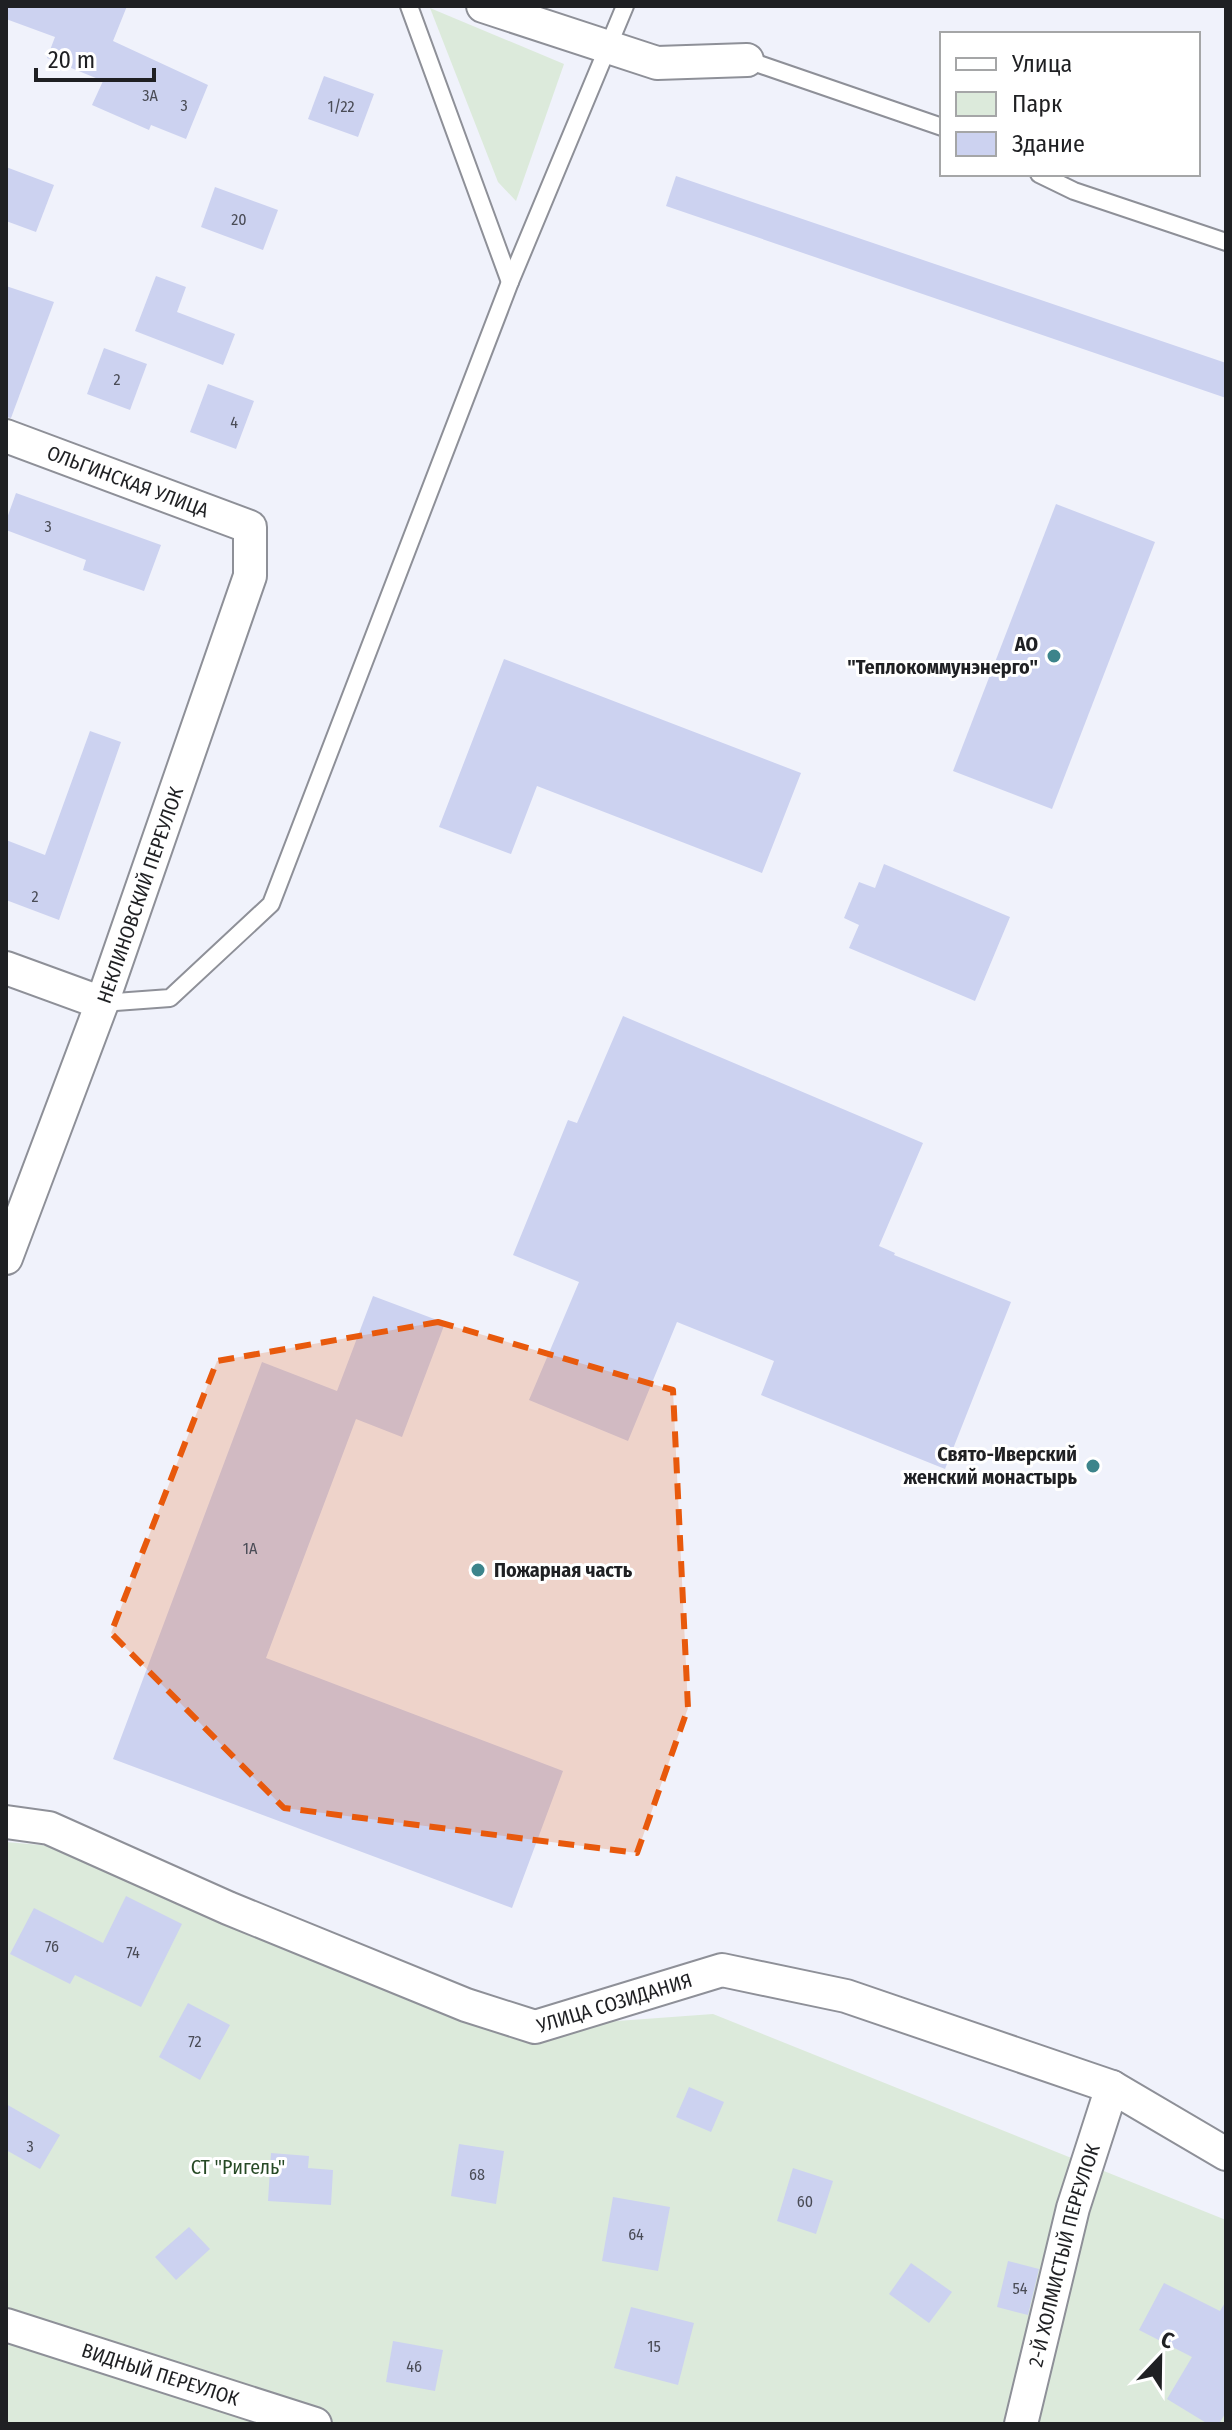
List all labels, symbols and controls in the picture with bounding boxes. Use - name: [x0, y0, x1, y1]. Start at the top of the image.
- scale bar: [36, 32, 154, 82]
- legend: [940, 32, 1200, 176]
- text: 20 m: [48, 46, 95, 74]
- text: Улица: [1011, 50, 1072, 78]
- house number: 3А: [142, 86, 158, 105]
- text: Парк: [1012, 90, 1063, 118]
- house number: 3: [180, 96, 188, 115]
- house number: 1/22: [327, 97, 355, 116]
- text: Здание: [1012, 130, 1085, 158]
- house number: 20: [231, 210, 247, 229]
- house number: 2: [113, 370, 121, 389]
- house number: 4: [230, 413, 238, 432]
- street label: ОЛЬГИНСКАЯ УЛИЦА: [44, 440, 212, 523]
- house number: 3: [44, 517, 52, 536]
- place label: АО "Теплокоммунэнерго": [847, 632, 1038, 679]
- marker: АО "Теплокоммунэнерго": [1045, 647, 1063, 665]
- street label: НЕКЛИНОВСКИЙ ПЕРЕУЛОК: [92, 783, 188, 1006]
- house number: 2: [31, 887, 39, 906]
- place label: Свято-Иверский женский монастырь: [902, 1442, 1078, 1489]
- marker: Свято-Иверский женский монастырь: [1084, 1457, 1102, 1475]
- house number: 1А: [243, 1539, 258, 1558]
- place label: Пожарная часть: [494, 1558, 633, 1582]
- marker: Пожарная часть: [469, 1561, 487, 1579]
- house number: 76: [45, 1937, 59, 1956]
- house number: 74: [126, 1943, 140, 1962]
- street label: УЛИЦА СОЗИДАНИЯ: [533, 1968, 695, 2038]
- house number: 72: [188, 2032, 202, 2051]
- house number: 3: [26, 2137, 34, 2156]
- street label: 2-Й ХОЛМИСТЫЙ ПЕРЕУЛОК: [1023, 2141, 1105, 2369]
- park label: СТ "Ригель": [191, 2155, 285, 2179]
- house number: 68: [469, 2165, 485, 2184]
- house number: 60: [797, 2192, 813, 2211]
- house number: 64: [628, 2225, 644, 2244]
- house number: 54: [1012, 2279, 1028, 2298]
- north arrow: [1120, 2318, 1200, 2398]
- text: С: [1157, 2325, 1178, 2355]
- house number: 15: [647, 2337, 661, 2356]
- street label: ВИДНЫЙ ПЕРЕУЛОК: [79, 2338, 242, 2411]
- house number: 46: [406, 2357, 422, 2376]

